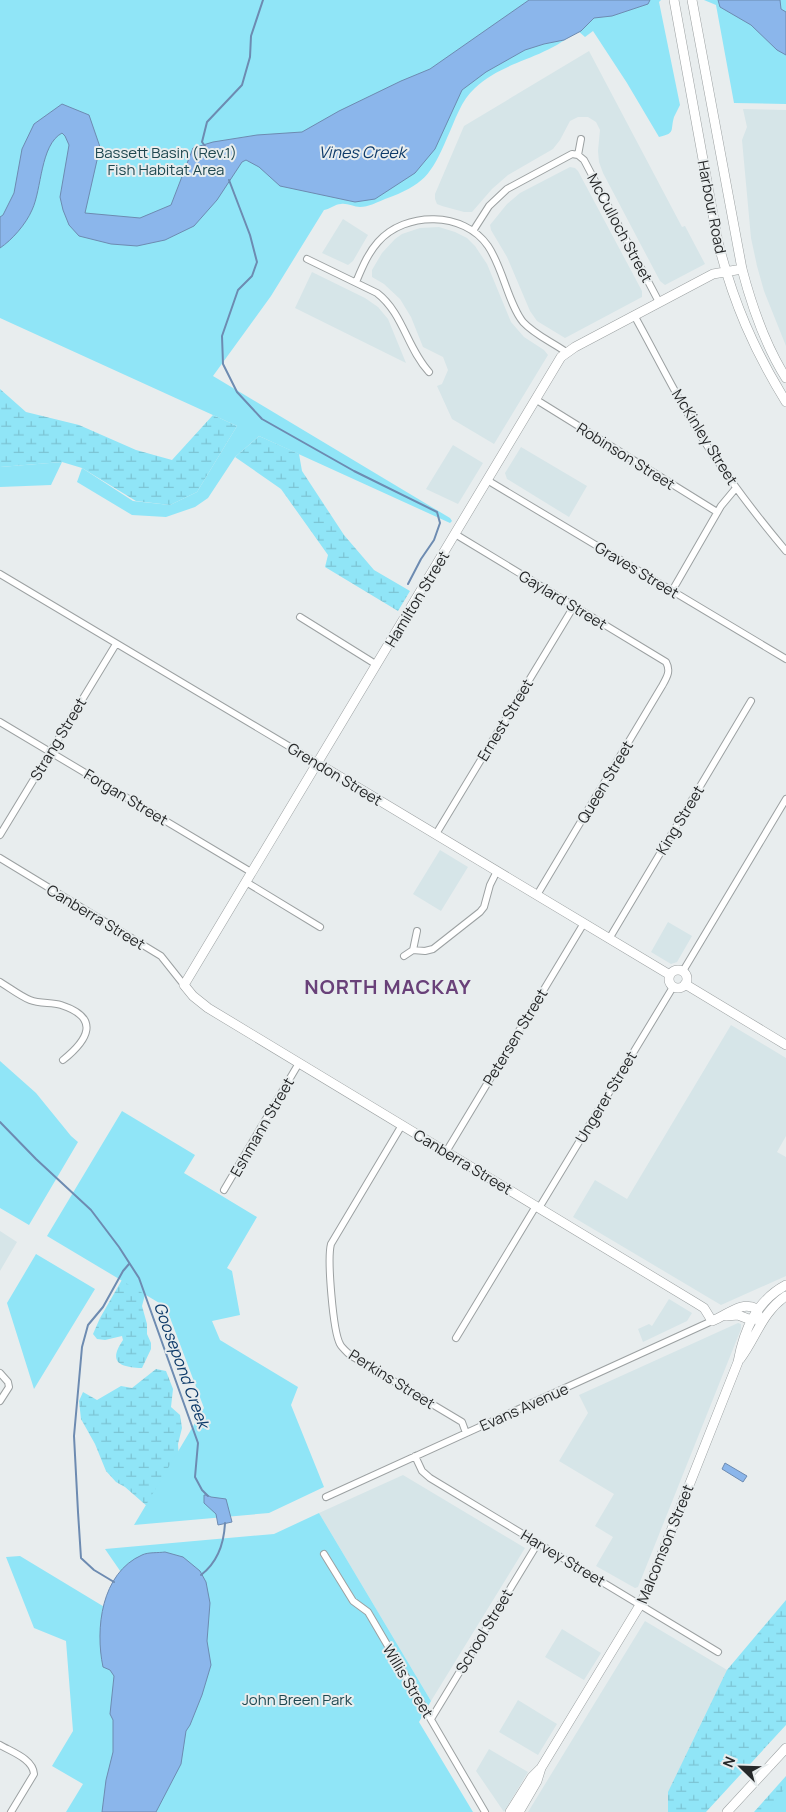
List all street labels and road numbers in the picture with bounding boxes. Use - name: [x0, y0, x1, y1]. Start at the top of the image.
- street label: Harbour Road: [693, 159, 731, 255]
- street label: McCulloch Street: [582, 170, 658, 286]
- street label: McKinley Street: [667, 385, 743, 489]
- street label: Robinson Street: [573, 417, 679, 495]
- street label: Graves Street: [591, 537, 683, 603]
- street label: Hamilton Street: [380, 547, 454, 651]
- street label: Gaylard Street: [515, 565, 611, 635]
- street label: Ernest Street: [472, 675, 538, 765]
- street label: Strang Street: [25, 693, 91, 785]
- street label: Grendon Street: [284, 737, 386, 811]
- street label: Queen Street: [572, 737, 638, 827]
- street label: Forgan Street: [80, 764, 172, 830]
- street label: King Street: [651, 781, 709, 859]
- street label: Canberra Street: [43, 879, 149, 955]
- street label: Petersen Street: [478, 985, 552, 1089]
- street label: Ungerer Street: [570, 1047, 642, 1147]
- street label: Eshmann Street: [225, 1074, 299, 1180]
- street label: Canberra Street: [410, 1124, 516, 1200]
- street label: Perkins Street: [345, 1344, 439, 1414]
- street label: Evans Avenue: [476, 1378, 572, 1436]
- street label: Malcomson Street: [632, 1481, 698, 1607]
- street label: Harvey Street: [517, 1525, 609, 1591]
- street label: School Street: [451, 1585, 517, 1677]
- street label: Willis Street: [378, 1640, 438, 1722]

